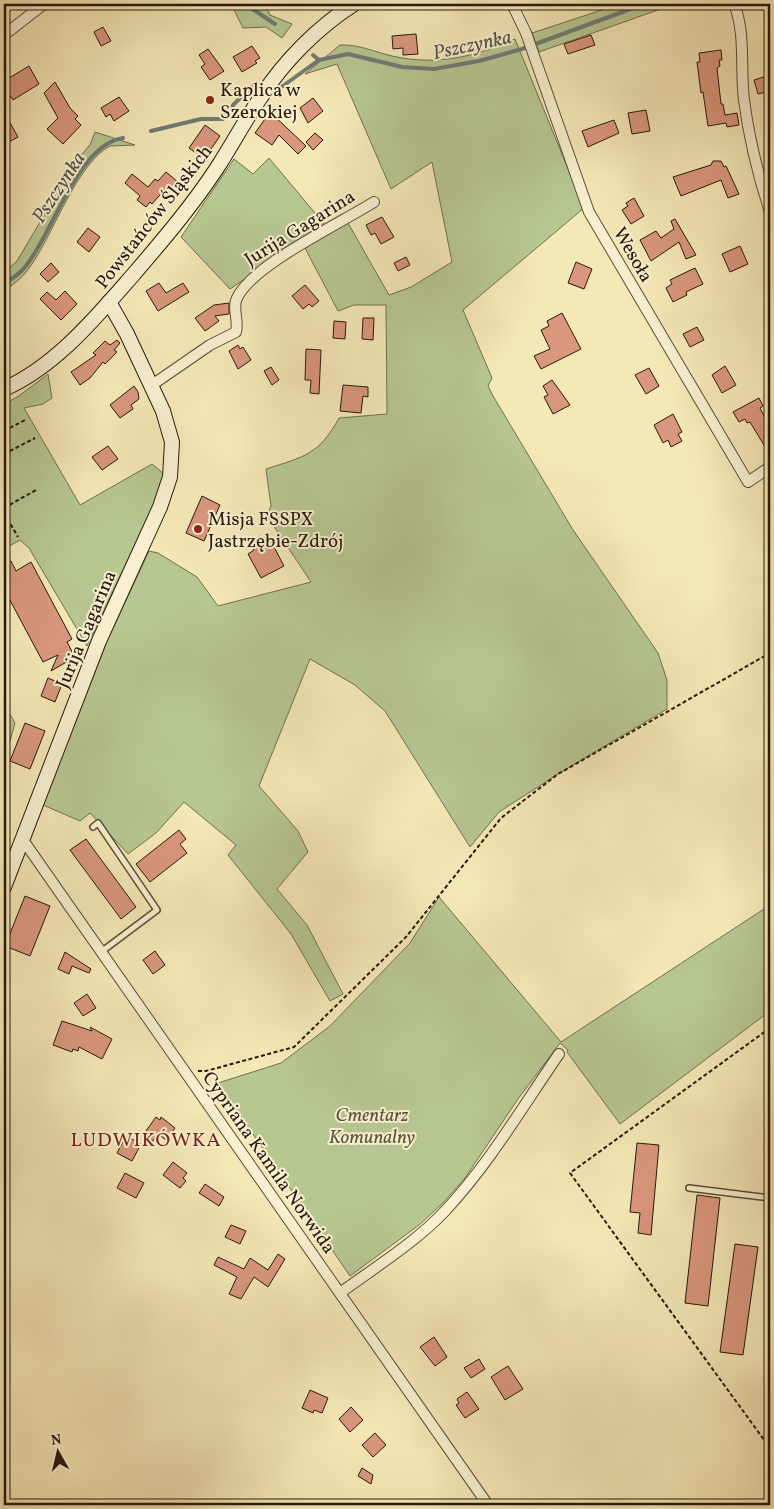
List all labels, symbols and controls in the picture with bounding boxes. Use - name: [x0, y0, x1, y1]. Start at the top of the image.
- water label: Pszczynka: [430, 24, 514, 68]
- place label: Kaplica w Szerokiej: [220, 78, 301, 126]
- marker: Kaplica w Szerokiej: [204, 94, 216, 106]
- street label: Powstańców Śląskich: [90, 140, 219, 295]
- water label: Pszczynka: [26, 147, 93, 229]
- street label: Jurija Gagarina: [240, 184, 360, 273]
- street label: Wesoła: [606, 223, 658, 287]
- place label: Misja FSSPX Jastrzębie-Zdrój: [208, 507, 343, 555]
- marker: Misja FSSPX Jastrzębie-Zdrój: [192, 523, 204, 535]
- street label: Jurija Gagarina: [50, 567, 123, 693]
- street label: Cypriana Kamila Norwida: [195, 1067, 341, 1260]
- park label: Cmentarz Komunalny: [329, 1103, 416, 1151]
- district label: LUDWIKÓWKA: [70, 1127, 222, 1155]
- north arrow: [32, 1426, 82, 1476]
- text: N: [50, 1430, 63, 1451]

